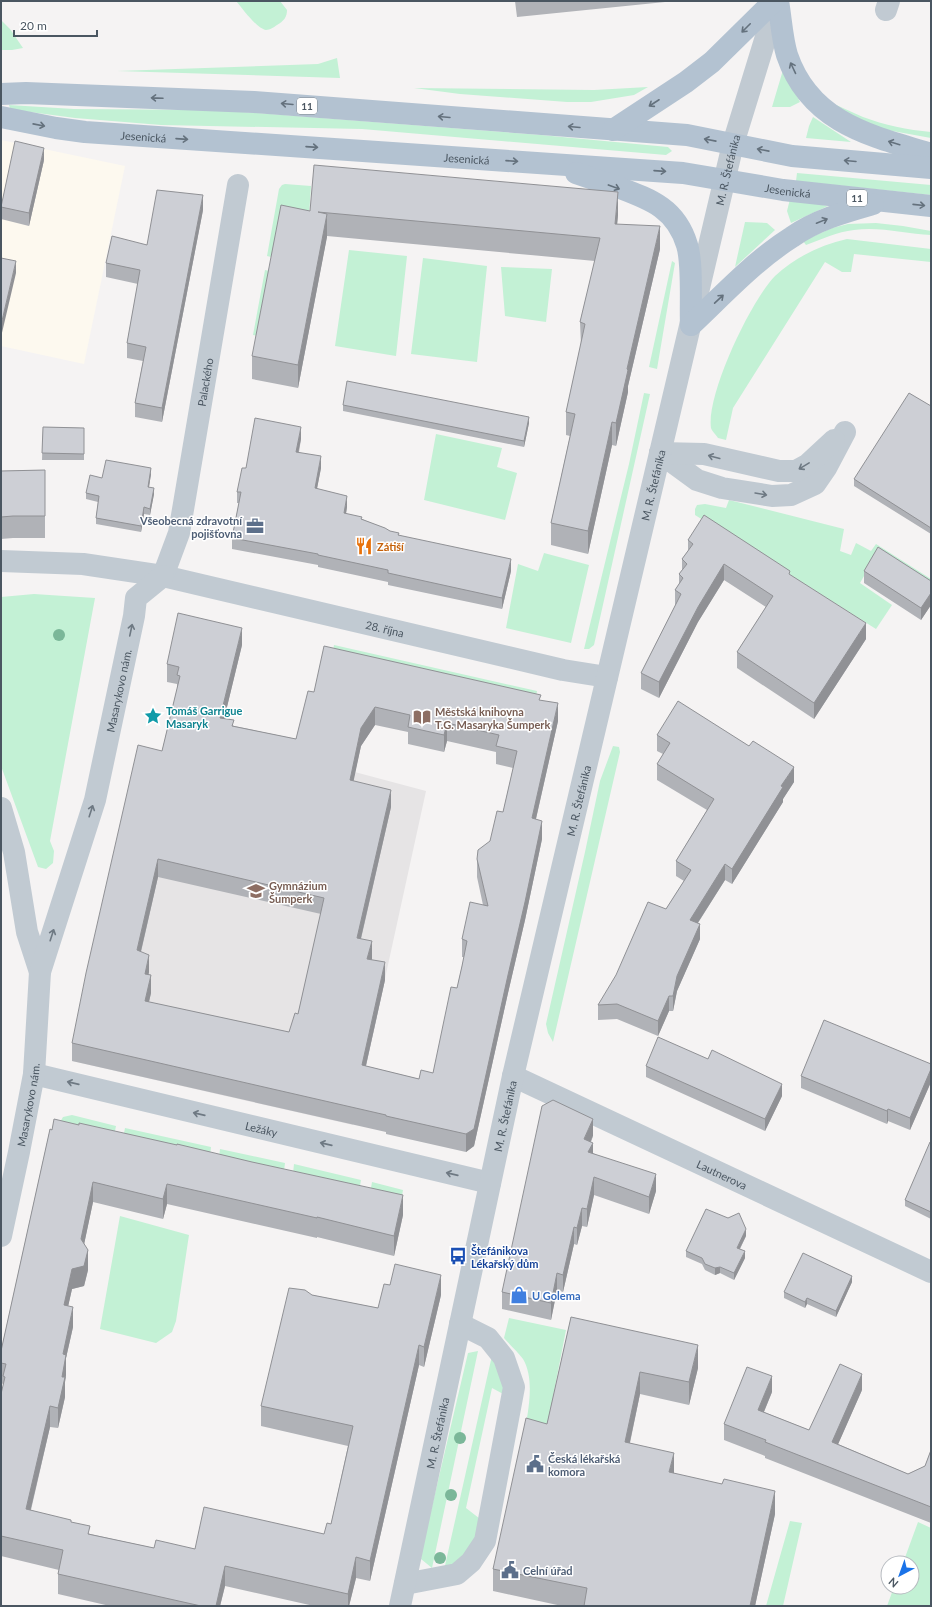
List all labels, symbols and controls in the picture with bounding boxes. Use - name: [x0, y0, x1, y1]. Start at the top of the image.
- scale bar: [14, 12, 97, 38]
- text: 20 m: [20, 18, 47, 33]
- one-way arrow: [741, 23, 751, 33]
- one-way arrow: [789, 62, 796, 74]
- one-way arrow: [151, 94, 164, 102]
- road number: 11: [297, 98, 317, 114]
- one-way arrow: [648, 99, 659, 107]
- one-way arrow: [281, 101, 294, 108]
- one-way arrow: [438, 113, 451, 120]
- one-way arrow: [32, 121, 45, 129]
- one-way arrow: [568, 124, 581, 131]
- street label: Jesenická: [120, 128, 167, 144]
- street label: M. R. Štefánika: [712, 133, 742, 207]
- one-way arrow: [175, 135, 188, 142]
- one-way arrow: [704, 136, 717, 144]
- one-way arrow: [888, 138, 900, 146]
- one-way arrow: [305, 144, 318, 151]
- one-way arrow: [757, 146, 770, 154]
- street label: Jesenická: [443, 150, 490, 166]
- one-way arrow: [844, 157, 857, 165]
- one-way arrow: [505, 158, 518, 165]
- one-way arrow: [653, 168, 666, 175]
- street label: Jesenická: [764, 181, 811, 199]
- one-way arrow: [608, 183, 620, 191]
- road number: 11: [847, 190, 867, 206]
- one-way arrow: [913, 201, 926, 209]
- one-way arrow: [816, 216, 828, 224]
- one-way arrow: [714, 294, 724, 303]
- street label: Palackého: [194, 357, 215, 407]
- street label: M. R. Štefánika: [638, 448, 667, 522]
- one-way arrow: [708, 453, 721, 460]
- one-way arrow: [798, 462, 810, 470]
- one-way arrow: [754, 490, 767, 498]
- place label: Všeobecná zdravotní pojišťovna: [139, 514, 243, 540]
- office icon: Všeobecná zdravotní pojišťovna: [245, 516, 265, 536]
- restaurant icon: Zátiší: [354, 536, 374, 556]
- place label: Zátiší: [377, 540, 405, 553]
- street label: 28. října: [364, 617, 406, 639]
- one-way arrow: [128, 624, 136, 637]
- street label: Masarykovo nám.: [103, 648, 133, 733]
- place label: Tomáš Garrigue Masaryk: [166, 704, 242, 730]
- place label: Městská knihovna T.G. Masaryka Šumperk: [435, 705, 550, 731]
- place icon: Tomáš Garrigue Masaryk: [143, 706, 163, 726]
- library icon: Městská knihovna T.G. Masaryka Šumperk: [412, 707, 432, 727]
- street label: M. R. Štefánika: [563, 764, 593, 837]
- one-way arrow: [88, 805, 95, 818]
- place label: Gymnázium Šumperk: [269, 879, 327, 905]
- school or university icon: Gymnázium Šumperk: [246, 881, 266, 901]
- one-way arrow: [48, 930, 56, 942]
- street label: Masarykovo nám.: [14, 1063, 41, 1148]
- one-way arrow: [66, 1079, 79, 1087]
- street label: M. R. Štefánika: [491, 1079, 518, 1153]
- one-way arrow: [193, 1109, 206, 1117]
- street label: Ležáky: [244, 1118, 279, 1139]
- one-way arrow: [319, 1139, 332, 1147]
- street label: Lautnerova: [695, 1157, 749, 1191]
- one-way arrow: [446, 1170, 459, 1177]
- place label: Štefánikova Lékařský dům: [471, 1244, 538, 1270]
- bus stop icon: Štefánikova Lékařský dům: [448, 1246, 468, 1266]
- shop icon: U Golema: [509, 1285, 529, 1305]
- place label: U Golema: [532, 1289, 580, 1302]
- street label: M. R. Štefánika: [423, 1396, 451, 1470]
- place label: Česká lékařská komora: [548, 1452, 620, 1478]
- public building icon: Česká lékařská komora: [525, 1454, 545, 1474]
- north arrow: [880, 1555, 920, 1595]
- public building icon: Celní úřad: [500, 1560, 520, 1580]
- place label: Celní úřad: [523, 1564, 573, 1577]
- text: N: [886, 1575, 901, 1591]

